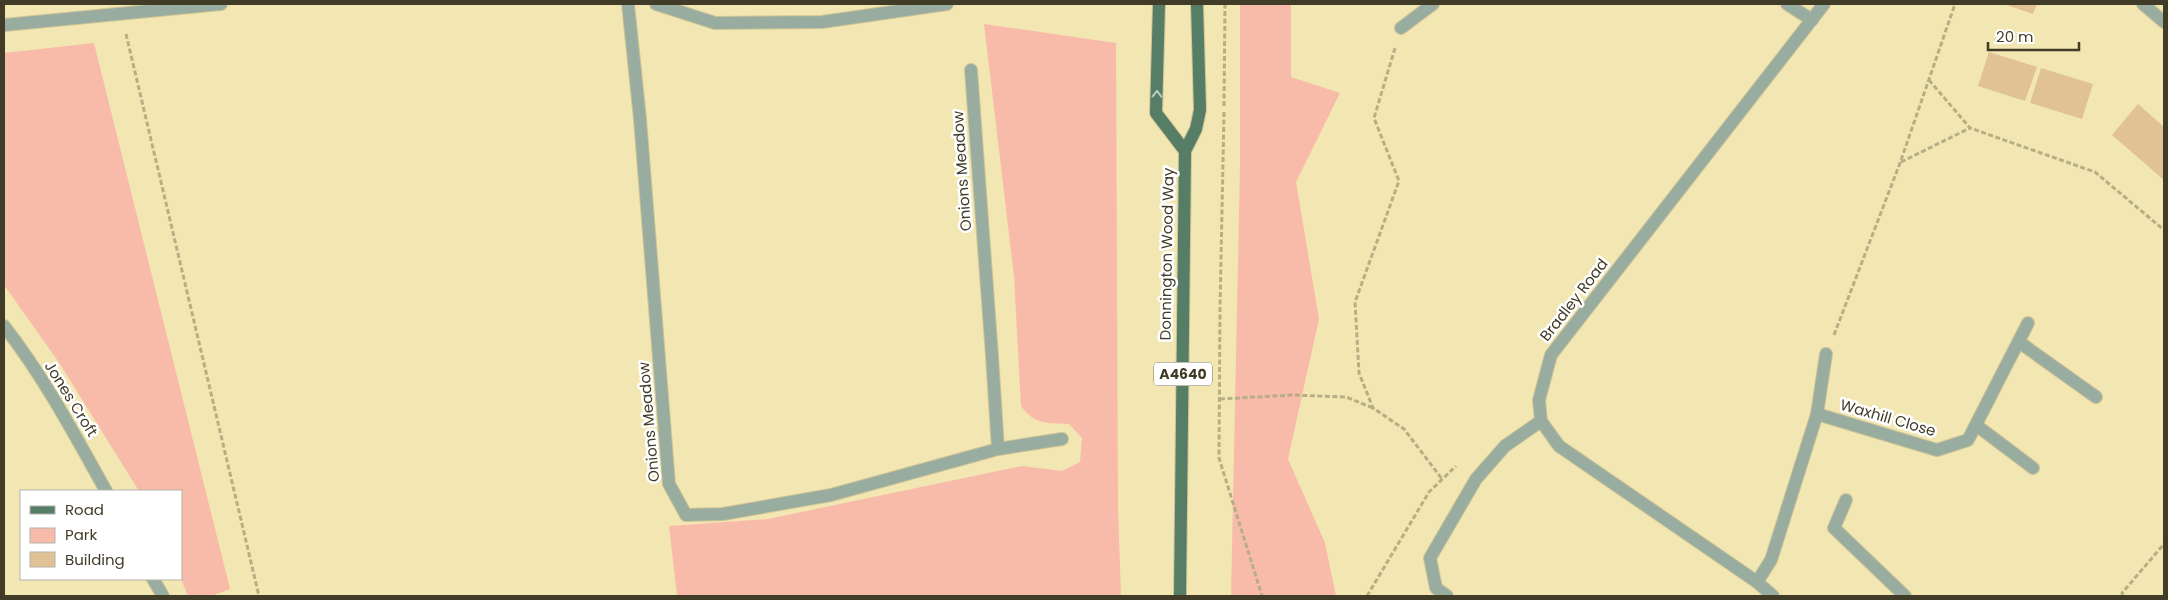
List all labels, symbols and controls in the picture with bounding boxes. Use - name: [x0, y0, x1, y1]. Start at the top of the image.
- scale bar: [1988, 20, 2079, 52]
- text: 20 m: [1996, 26, 2034, 47]
- one-way arrow: [1152, 90, 1162, 98]
- street label: Onions Meadow: [947, 109, 976, 232]
- street label: Donnington Wood Way: [1154, 167, 1179, 341]
- street label: Bradley Road: [1535, 254, 1613, 345]
- street label: Jones Croft: [40, 357, 103, 441]
- street label: Onions Meadow: [633, 360, 664, 483]
- road number: A4640: [1154, 362, 1212, 386]
- street label: Waxhill Close: [1838, 394, 1938, 441]
- legend: [20, 490, 182, 580]
- text: Road: [65, 499, 104, 520]
- text: Park: [65, 524, 97, 545]
- text: Building: [65, 549, 125, 570]

